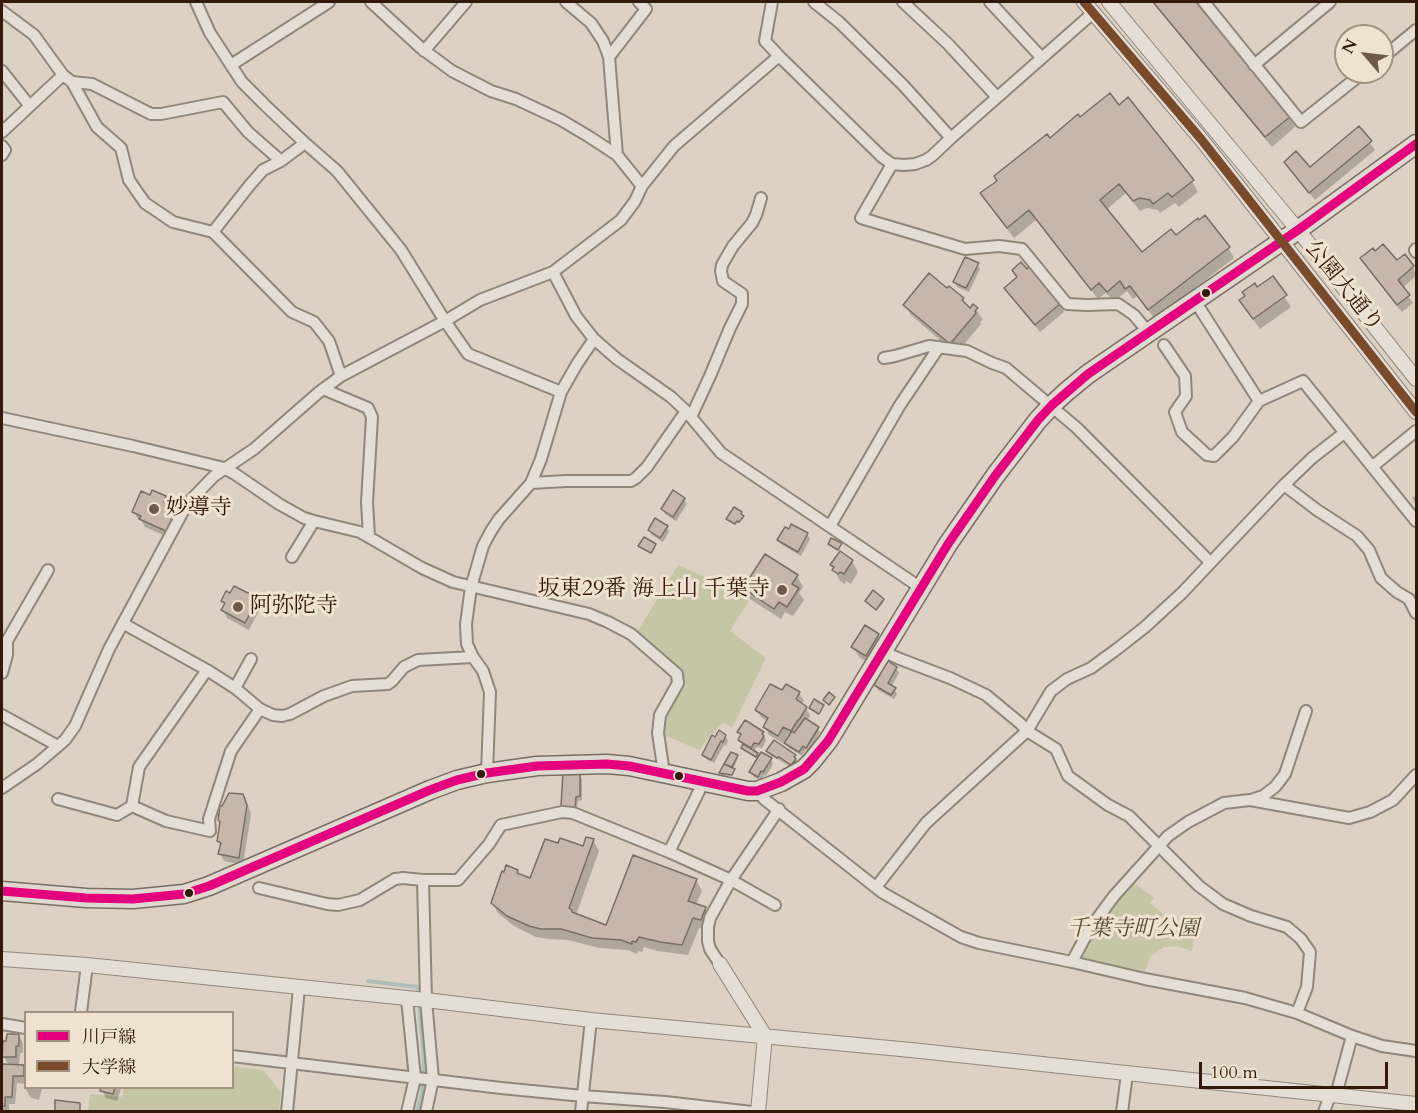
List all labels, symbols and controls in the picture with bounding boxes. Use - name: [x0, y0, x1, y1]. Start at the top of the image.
- north arrow: [1334, 24, 1394, 84]
- text: N: [1337, 35, 1363, 58]
- street label: 公園大通り: [1298, 236, 1388, 338]
- unlabelled marker: [1200, 287, 1212, 299]
- place label: 妙導寺: [166, 496, 232, 522]
- marker: 妙導寺: [147, 502, 161, 516]
- place label: 坂東29番 海上山 千葉寺: [538, 577, 770, 603]
- marker: 坂東29番 海上山 千葉寺: [775, 583, 789, 597]
- place label: 阿弥陀寺: [250, 594, 338, 620]
- marker: 阿弥陀寺: [231, 600, 245, 614]
- unlabelled marker: [475, 768, 487, 780]
- unlabelled marker: [673, 770, 685, 782]
- unlabelled marker: [183, 887, 195, 899]
- park label: 千葉寺町公園: [1067, 917, 1199, 943]
- legend: [24, 1011, 234, 1089]
- text: 川戸線: [82, 1025, 136, 1050]
- scale bar: [1202, 1050, 1391, 1088]
- text: 大学線: [82, 1055, 136, 1080]
- text: 100 m: [1210, 1060, 1258, 1085]

